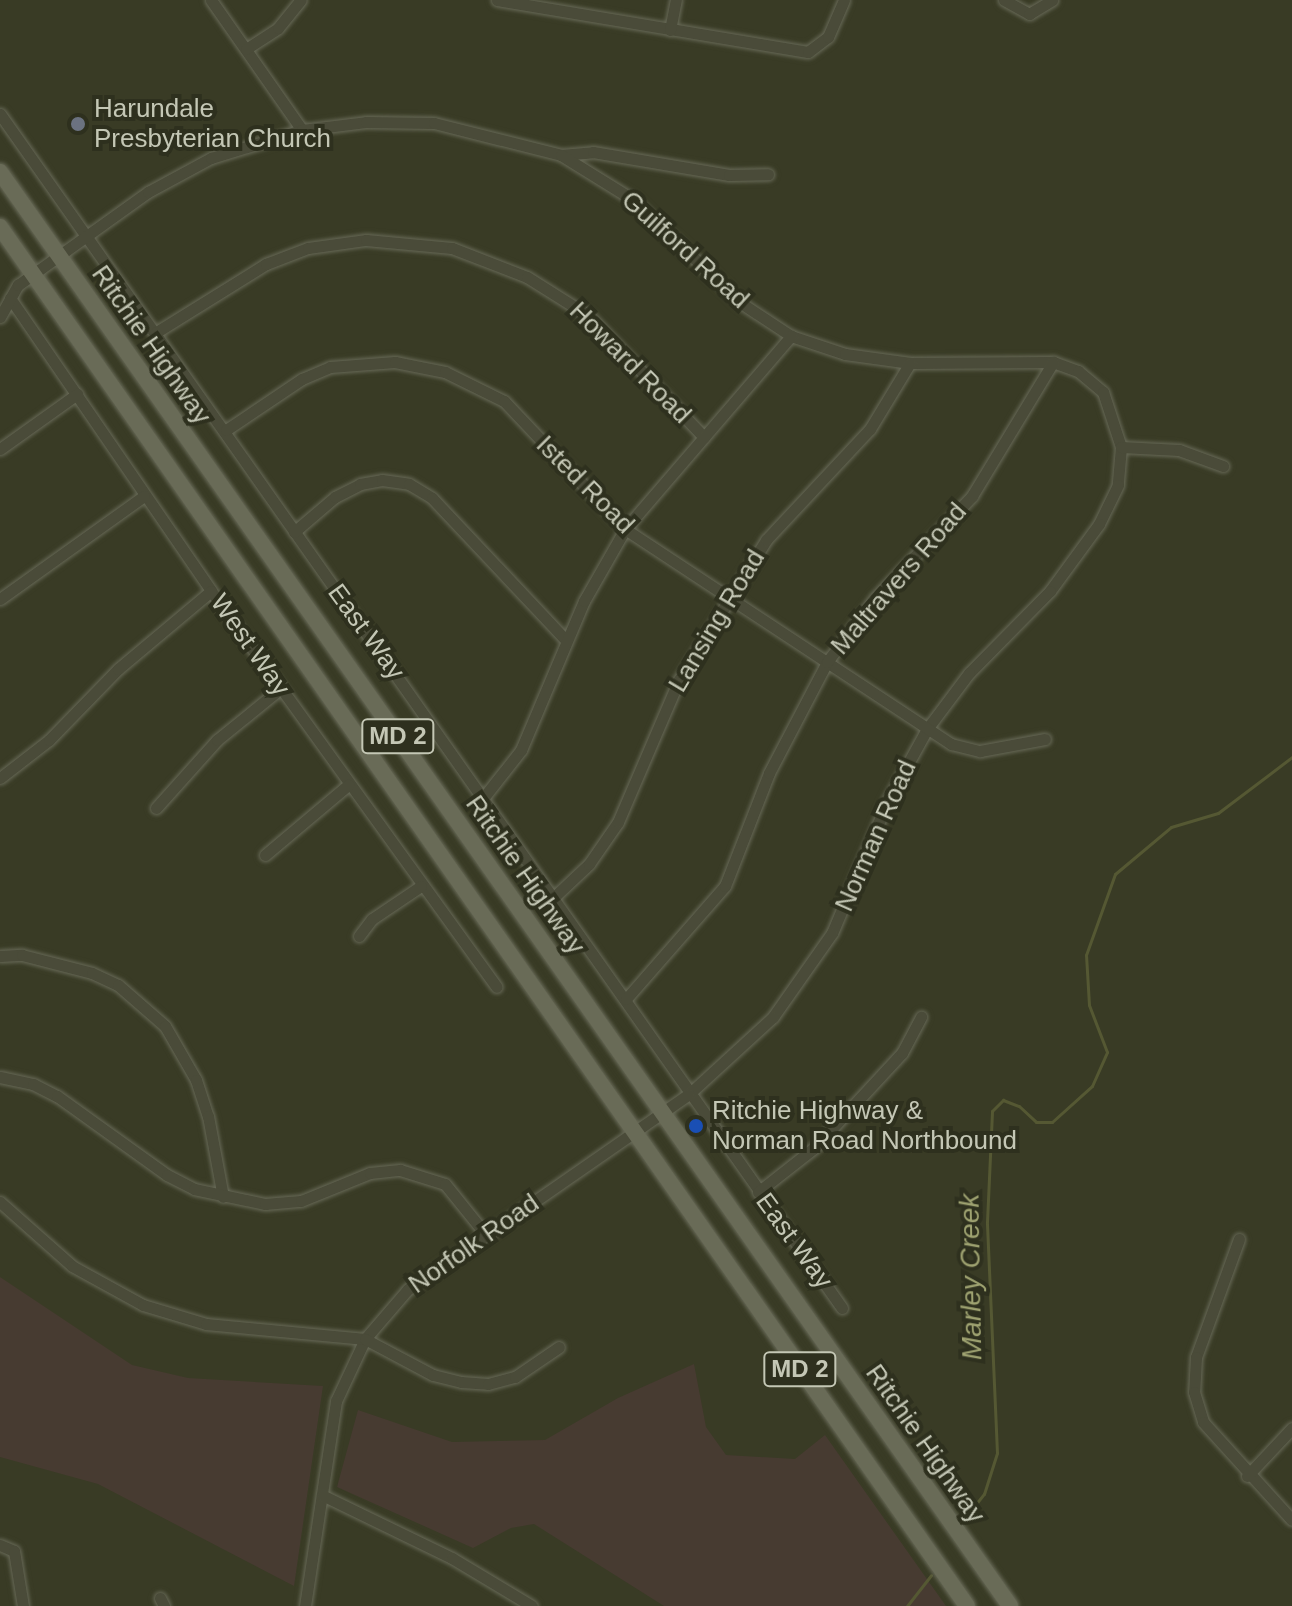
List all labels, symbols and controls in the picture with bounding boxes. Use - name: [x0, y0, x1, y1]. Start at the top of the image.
- place label: Harundale Presbyterian Church: [94, 93, 331, 154]
- marker: Harundale Presbyterian Church: [69, 115, 87, 133]
- street label: Guilford Road: [615, 185, 755, 315]
- street label: Ritchie Highway: [85, 260, 217, 430]
- street label: Howard Road: [563, 296, 697, 430]
- street label: Isted Road: [530, 430, 640, 540]
- street label: Maltravers Road: [825, 497, 973, 661]
- street label: Lansing Road: [662, 544, 772, 698]
- street label: East Way: [321, 578, 411, 686]
- street label: West Way: [204, 588, 296, 702]
- road number: MD 2: [360, 716, 436, 756]
- street label: Norman Road: [829, 756, 923, 916]
- street label: Ritchie Highway: [459, 790, 591, 960]
- place label: Ritchie Highway & Norman Road Northbound: [712, 1095, 1017, 1156]
- marker: Ritchie Highway & Norman Road Northbound: [687, 1117, 705, 1135]
- street label: East Way: [749, 1187, 839, 1295]
- street label: Norfolk Road: [403, 1188, 545, 1300]
- water label: Marley Creek: [953, 1193, 989, 1361]
- road number: MD 2: [762, 1349, 838, 1389]
- street label: Ritchie Highway: [859, 1359, 991, 1529]

